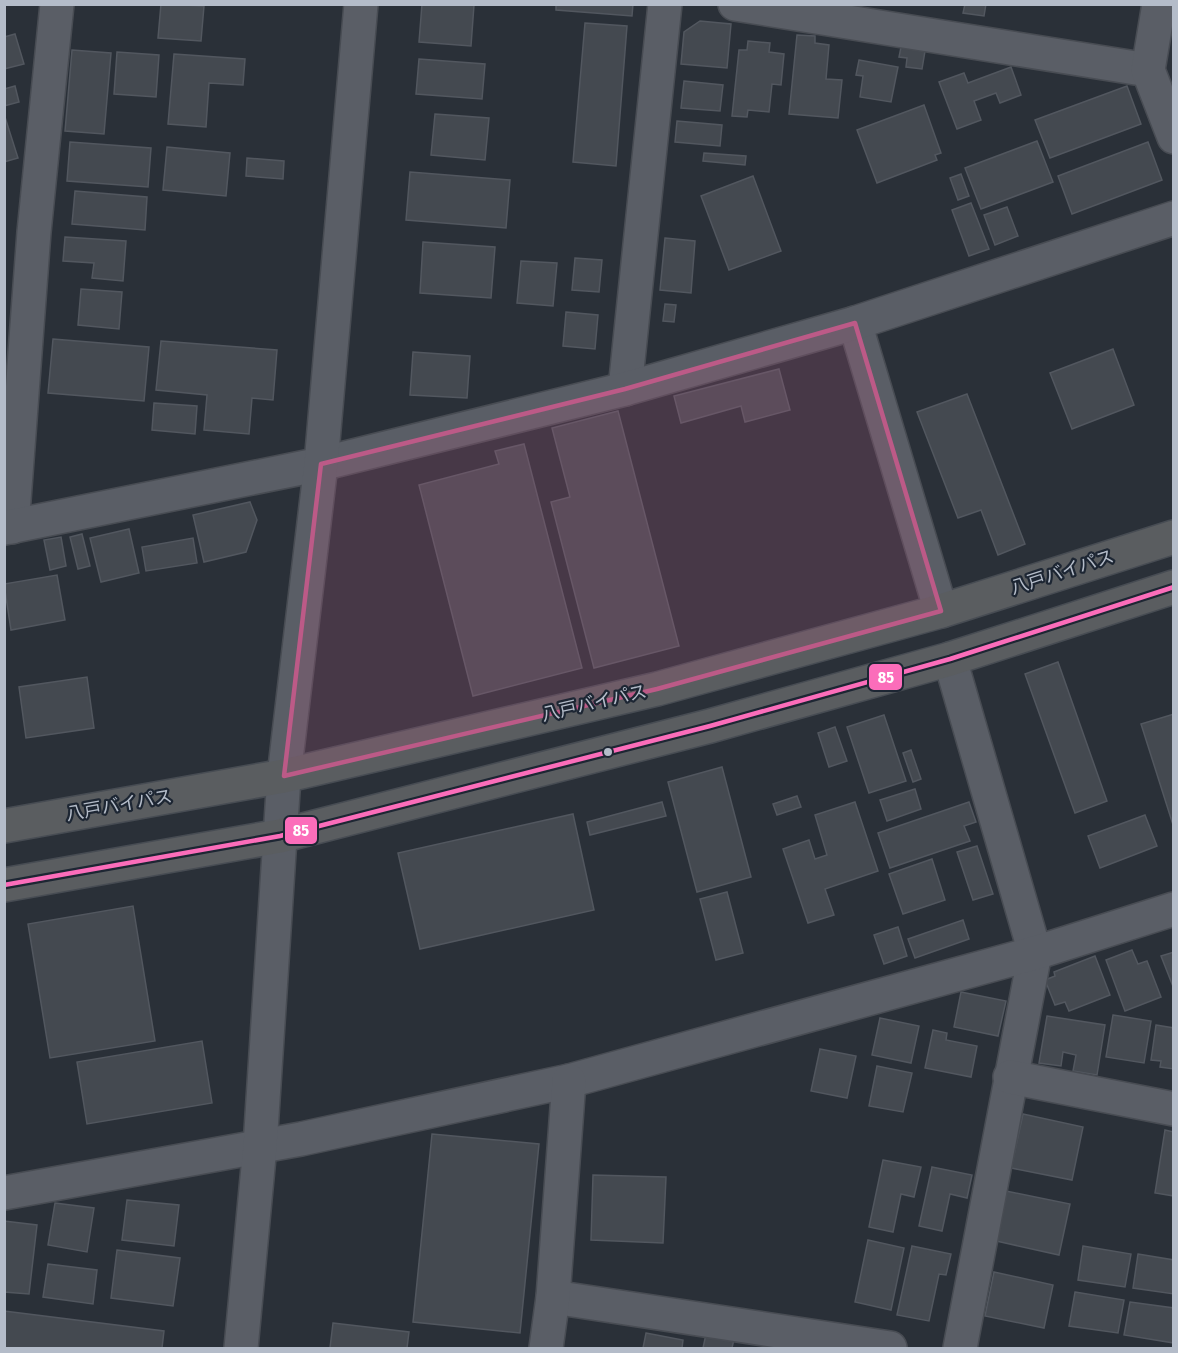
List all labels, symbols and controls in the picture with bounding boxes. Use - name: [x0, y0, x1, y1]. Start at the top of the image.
- street label: 八戸バイパス: [1007, 545, 1117, 599]
- line badge: 85: [868, 663, 903, 691]
- text: 85: [878, 668, 894, 687]
- street label: 八戸バイパス: [539, 680, 649, 726]
- unlabelled marker: [602, 746, 614, 758]
- street label: 八戸バイパス: [64, 785, 174, 825]
- line badge: 85: [284, 816, 318, 845]
- text: 85: [293, 821, 309, 840]

